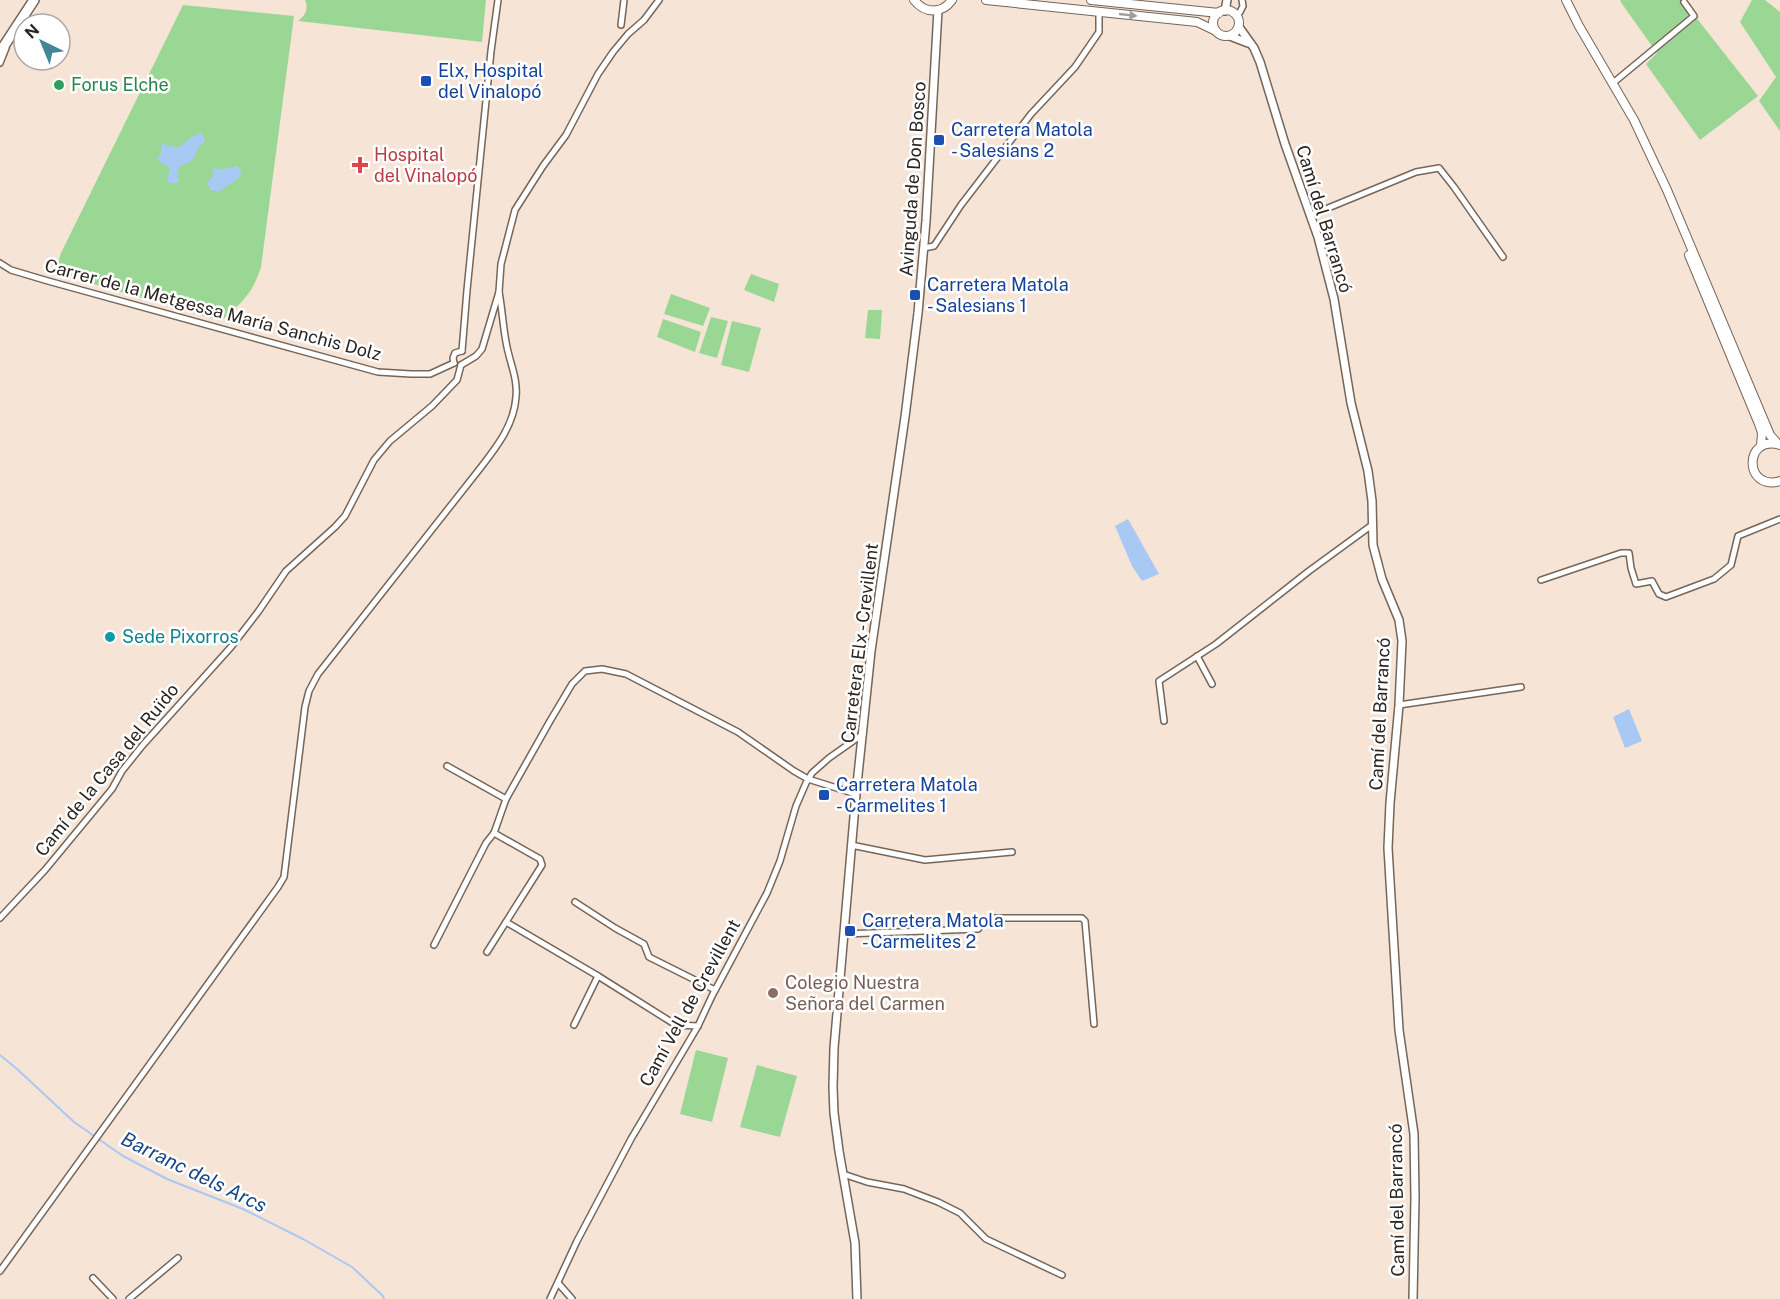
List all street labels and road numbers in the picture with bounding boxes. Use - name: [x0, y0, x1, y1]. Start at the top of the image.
- street label: Avinguda de Don Bosco: [895, 81, 930, 277]
- street label: Camí del Barrancó: [1292, 143, 1357, 295]
- street label: Carrer de la Metgessa María Sanchis Dolz: [43, 254, 384, 365]
- street label: Carretera Elx - Crevillent: [837, 542, 882, 744]
- street label: Camí del Barrancó: [1365, 637, 1394, 791]
- street label: Camí de la Casa del Ruïdo: [30, 679, 183, 860]
- street label: Camí Vell de Crevillent: [635, 915, 744, 1090]
- street label: Camí del Barrancó: [1385, 1123, 1408, 1277]

